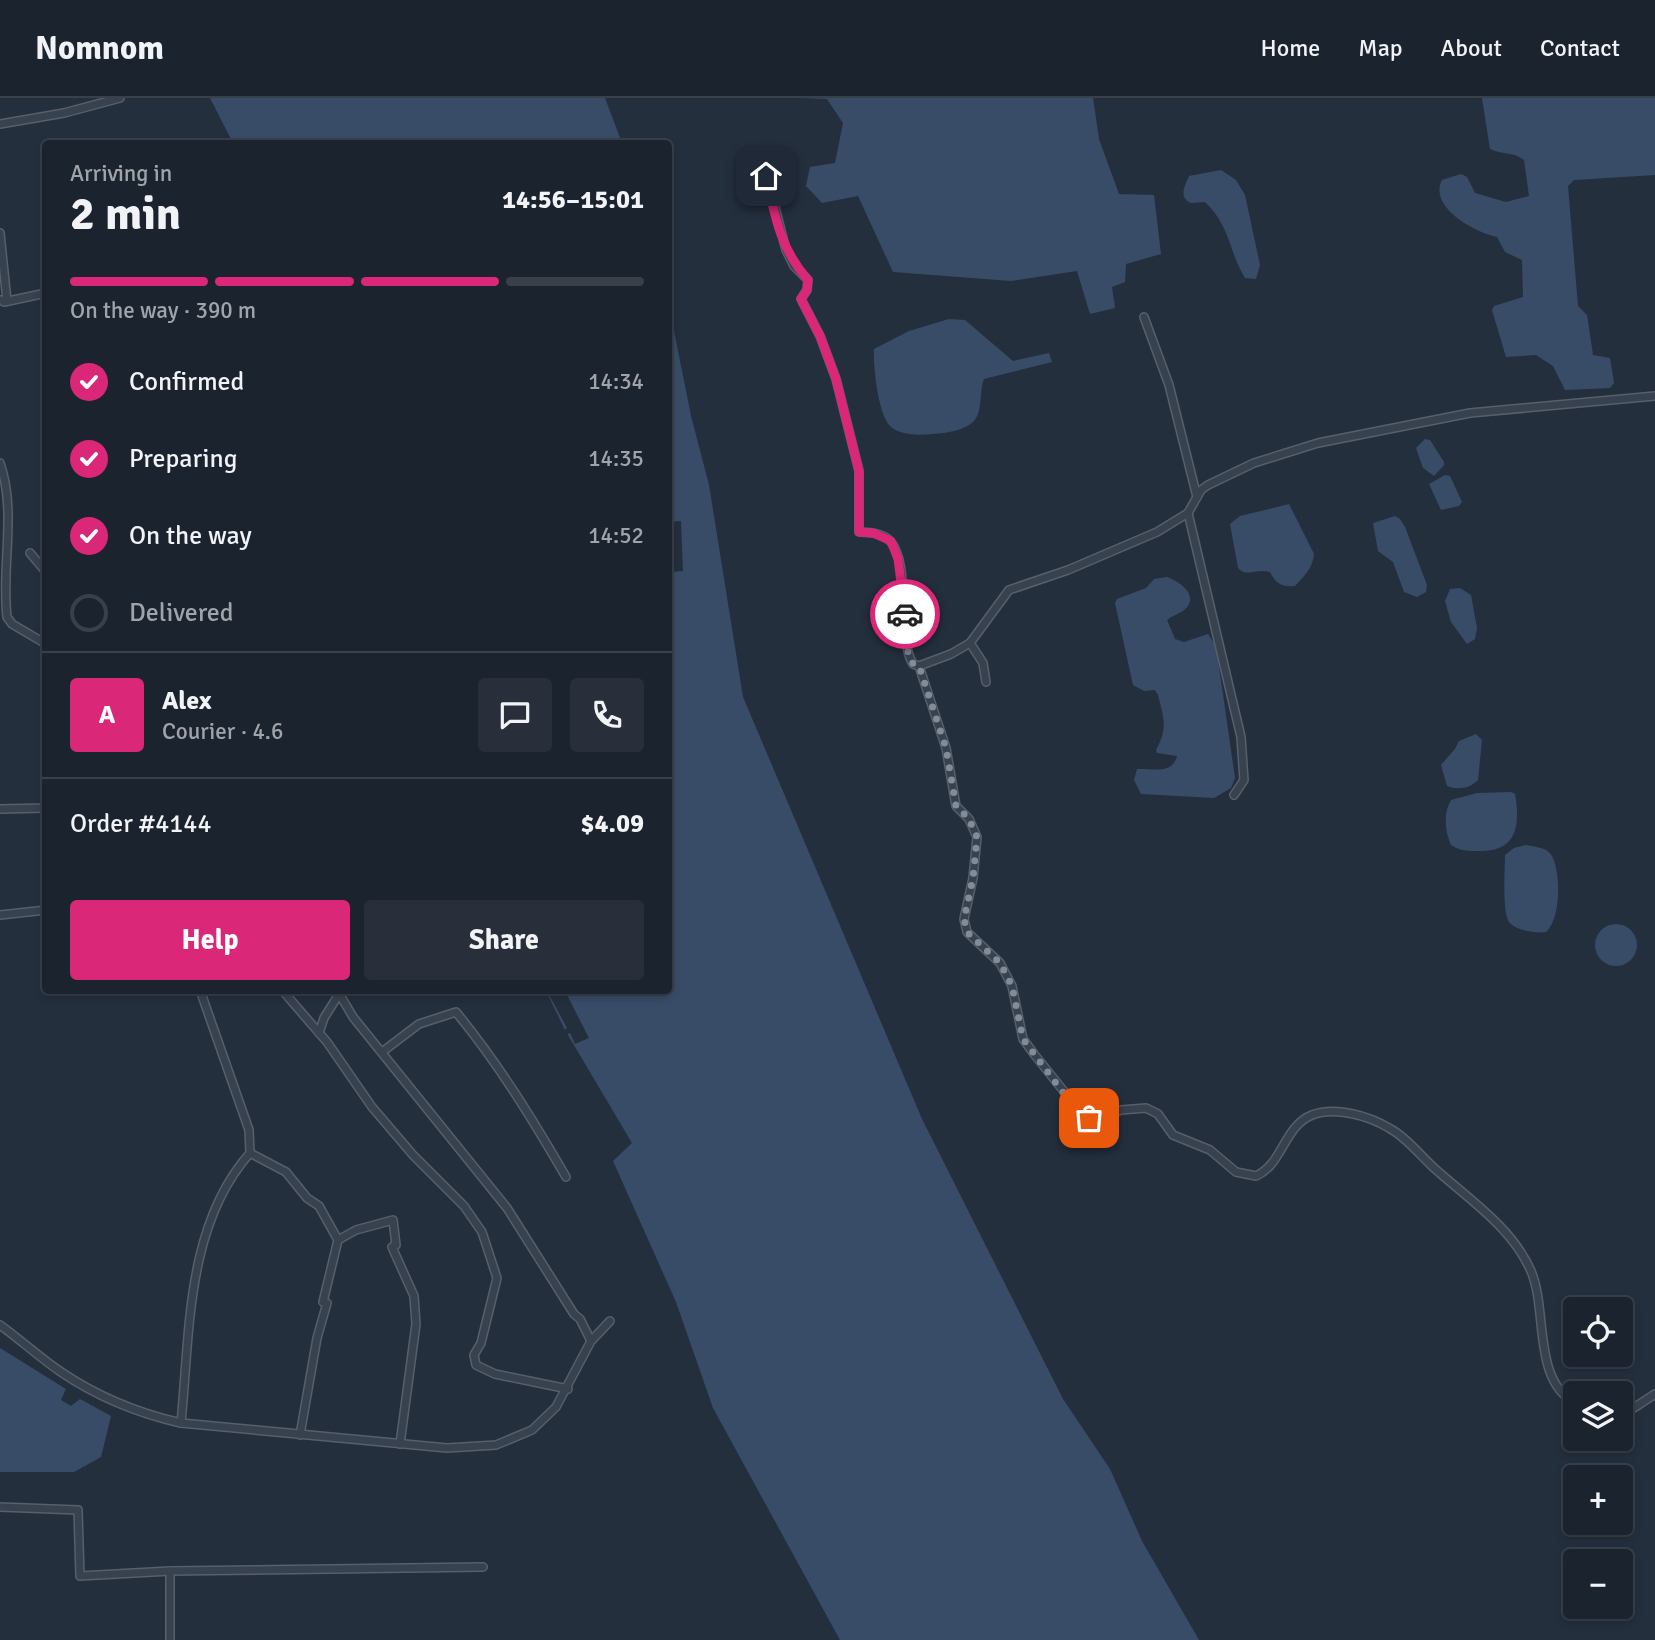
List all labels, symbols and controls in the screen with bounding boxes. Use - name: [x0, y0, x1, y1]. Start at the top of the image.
- text: Nomnom: [35, 28, 164, 69]
- text: Home: [1260, 33, 1320, 63]
- text: Map: [1358, 33, 1403, 63]
- text: About: [1441, 33, 1502, 63]
- text: Contact: [1540, 33, 1620, 63]
- pin: [736, 146, 796, 206]
- icon: home: [747, 157, 785, 195]
- text: Arriving in: [70, 159, 172, 188]
- text: 14:56–15:01: [502, 184, 644, 216]
- text: 2 min: [70, 186, 181, 242]
- text: On the way · 390 m: [70, 296, 256, 325]
- icon: check: [70, 363, 108, 401]
- text: Confirmed: [129, 366, 244, 398]
- text: 14:34: [588, 367, 644, 396]
- icon: check: [70, 440, 108, 478]
- text: Preparing: [129, 443, 237, 475]
- text: 14:35: [588, 444, 644, 473]
- icon: check: [70, 517, 108, 555]
- text: On the way: [129, 520, 252, 552]
- text: 14:52: [588, 521, 644, 550]
- courier: [870, 579, 940, 649]
- icon: car: [886, 595, 924, 633]
- text: Delivered: [129, 597, 234, 629]
- button: chat: [478, 678, 552, 752]
- button: phone: [570, 678, 644, 752]
- text: Alex: [162, 685, 212, 717]
- text: A: [99, 699, 115, 731]
- text: Courier · 4.6: [162, 717, 283, 746]
- text: Order #4144: [70, 808, 211, 840]
- text: $4.09: [580, 808, 644, 840]
- button: Help: [70, 900, 350, 980]
- button: Share: [364, 900, 644, 980]
- pin: [1059, 1088, 1119, 1148]
- icon: bag: [1070, 1099, 1108, 1137]
- map controls: [1563, 1297, 1633, 1619]
- button: locate: [1563, 1297, 1633, 1367]
- button: layers: [1563, 1381, 1633, 1451]
- button: +: [1563, 1465, 1633, 1535]
- button: −: [1563, 1549, 1633, 1619]

